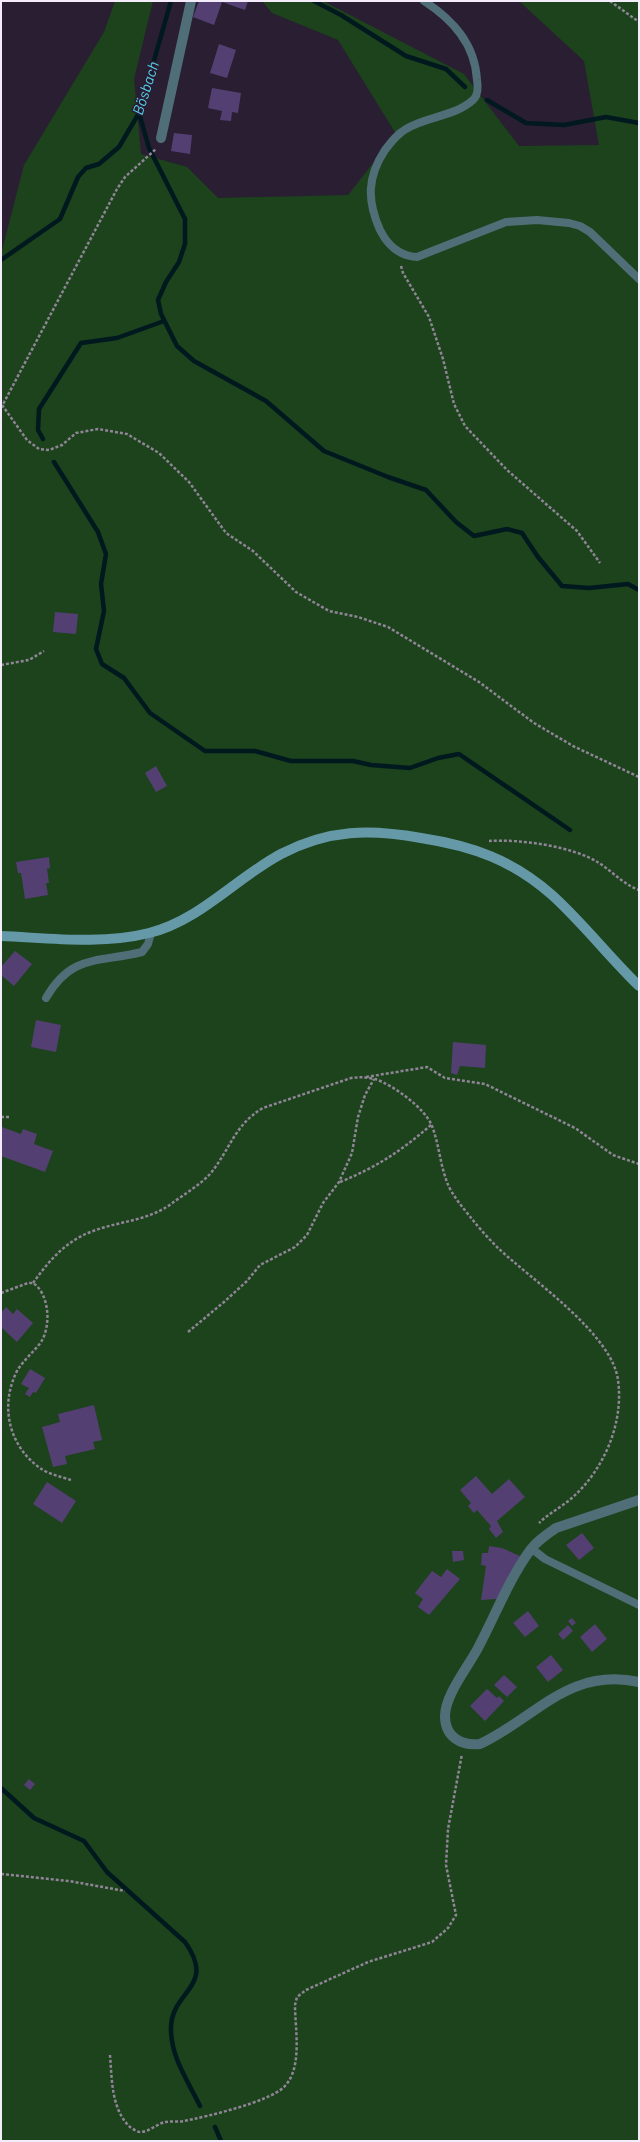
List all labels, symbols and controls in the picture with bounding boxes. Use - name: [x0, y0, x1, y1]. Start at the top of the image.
- water label: Bösbach: [128, 59, 162, 117]

